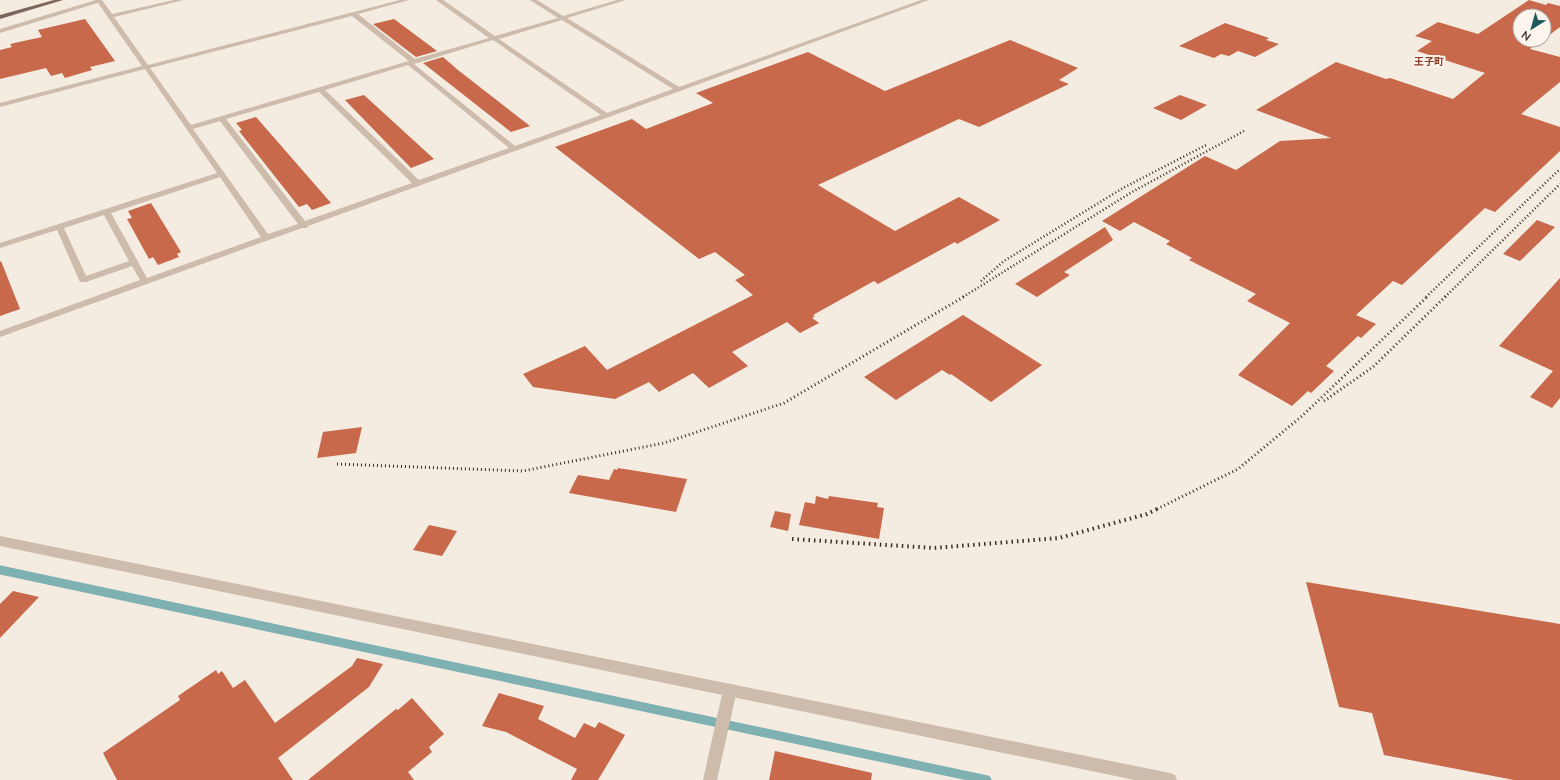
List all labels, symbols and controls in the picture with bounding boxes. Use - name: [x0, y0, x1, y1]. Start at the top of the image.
- north arrow: [1512, 8, 1552, 48]
- text: N: [1518, 27, 1534, 44]
- district label: 王子町: [1414, 55, 1444, 69]

